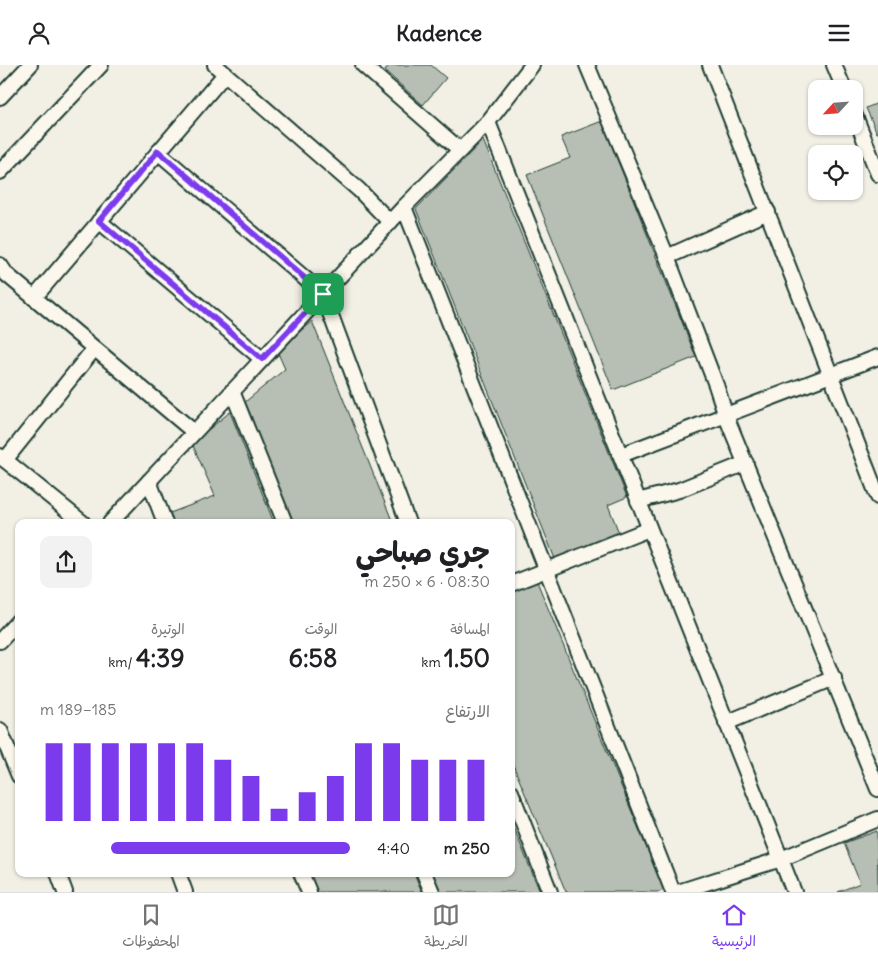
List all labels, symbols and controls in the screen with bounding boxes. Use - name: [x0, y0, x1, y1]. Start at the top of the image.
- icon: person: [25, 19, 53, 47]
- text: Kadence: [396, 19, 482, 47]
- icon: menu: [825, 19, 853, 47]
- north arrow: [808, 80, 862, 135]
- map controls: [808, 80, 863, 200]
- button: locate: [808, 145, 863, 200]
- pin: [302, 273, 344, 315]
- icon: arrive: [309, 280, 337, 308]
- text: جري صباحي: [355, 534, 490, 570]
- button: share: [40, 536, 92, 588]
- text: 08:30 · 6 × 250 m: [365, 571, 490, 591]
- text: الوتيرة: [151, 620, 185, 638]
- text: الوقت: [305, 620, 337, 638]
- text: المسافة: [450, 620, 490, 638]
- text: 4:39: [136, 642, 185, 674]
- text: 6:58: [288, 642, 337, 674]
- text: 1.50: [444, 642, 490, 674]
- text: /km: [108, 653, 136, 671]
- text: km: [421, 653, 444, 671]
- text: 185–189 m: [40, 699, 117, 719]
- text: الارتفاع: [445, 701, 490, 721]
- text: 4:40: [377, 838, 410, 858]
- text: 250 m: [444, 838, 490, 858]
- tab: المحفوظات: [122, 901, 180, 954]
- tab: الخريطة: [424, 901, 468, 954]
- tab: الرئيسية: [712, 901, 756, 954]

